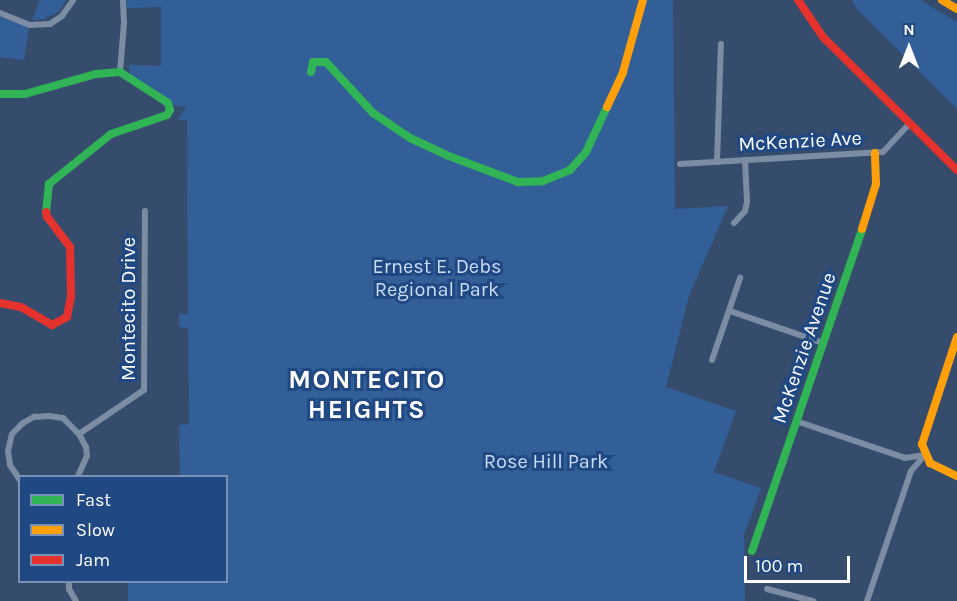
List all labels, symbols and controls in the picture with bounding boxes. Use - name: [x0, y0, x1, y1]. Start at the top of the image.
- north arrow: [879, 18, 939, 78]
- text: N: [903, 20, 915, 39]
- street label: McKenzie Ave: [738, 126, 862, 156]
- street label: Montecito Drive: [116, 237, 140, 381]
- park label: Ernest E. Debs Regional Park: [373, 255, 501, 302]
- street label: McKenzie Avenue: [767, 269, 841, 427]
- district label: MONTECITO HEIGHTS: [288, 364, 446, 426]
- park label: Rose Hill Park: [484, 449, 608, 473]
- legend: [18, 475, 228, 583]
- text: Fast: [76, 489, 111, 511]
- text: Slow: [76, 519, 115, 541]
- scale bar: [747, 544, 854, 582]
- text: Jam: [76, 549, 110, 571]
- text: 100 m: [755, 555, 803, 577]

